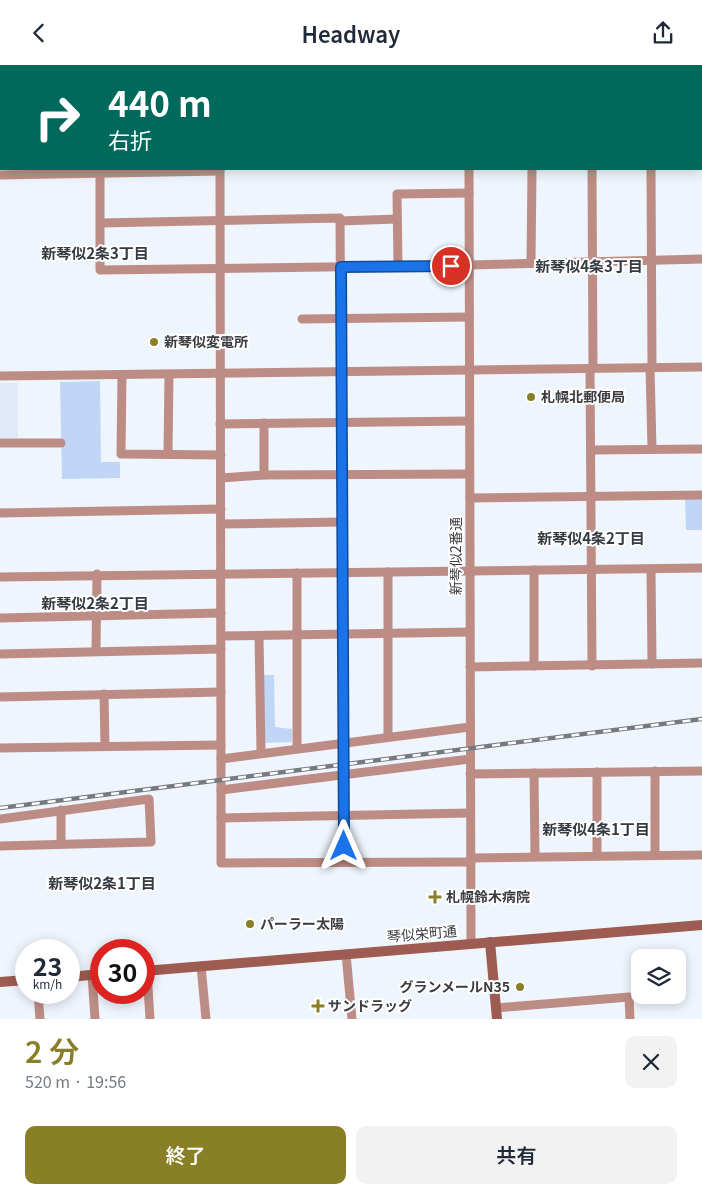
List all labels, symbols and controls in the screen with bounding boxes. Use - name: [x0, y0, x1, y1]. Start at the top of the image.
- text: Headway: [302, 17, 400, 49]
- icon: back: [25, 19, 53, 47]
- icon: share: [649, 19, 677, 47]
- text: 440 m: [108, 76, 212, 127]
- icon: right: [25, 85, 90, 150]
- text: 右折: [108, 123, 152, 155]
- district label: 新琴似2条3丁目: [41, 242, 149, 263]
- pin: [430, 245, 472, 287]
- icon: arrive: [437, 252, 465, 280]
- district label: 新琴似4条3丁目: [535, 255, 643, 276]
- place label: 新琴似変電所: [164, 331, 248, 351]
- marker: 新琴似変電所: [148, 336, 160, 348]
- place label: 札幌北郵便局: [541, 386, 625, 406]
- marker: 札幌北郵便局: [525, 391, 537, 403]
- street label: 新琴似2番通: [445, 517, 465, 595]
- district label: 新琴似4条2丁目: [537, 527, 645, 548]
- district label: 新琴似2条2丁目: [41, 592, 149, 613]
- district label: 新琴似4条1丁目: [542, 818, 650, 839]
- position arrow: [317, 819, 369, 871]
- district label: 新琴似2条1丁目: [48, 872, 156, 893]
- place label: 札幌鈴木病院: [446, 886, 530, 906]
- marker: 札幌鈴木病院: [428, 890, 442, 904]
- place label: パーラー太陽: [260, 913, 344, 933]
- marker: パーラー太陽: [244, 918, 256, 930]
- street label: 琴似栄町通: [386, 920, 458, 946]
- speed limit sign: 30: [90, 939, 155, 1004]
- text: 23: [33, 947, 62, 983]
- map controls: [631, 949, 686, 1004]
- button: layers: [631, 949, 686, 1004]
- text: km/h: [33, 975, 62, 992]
- place label: グランメールN35: [399, 976, 510, 996]
- marker: グランメールN35: [514, 981, 526, 993]
- place label: サンドラッグ: [328, 995, 412, 1015]
- marker: サンドラッグ: [312, 1000, 324, 1012]
- text: 2 分: [25, 1028, 79, 1072]
- button: close: [625, 1036, 677, 1088]
- text: 520 m · 19:56: [25, 1069, 126, 1093]
- button: 終了: [25, 1126, 346, 1184]
- button: 共有: [356, 1126, 677, 1184]

